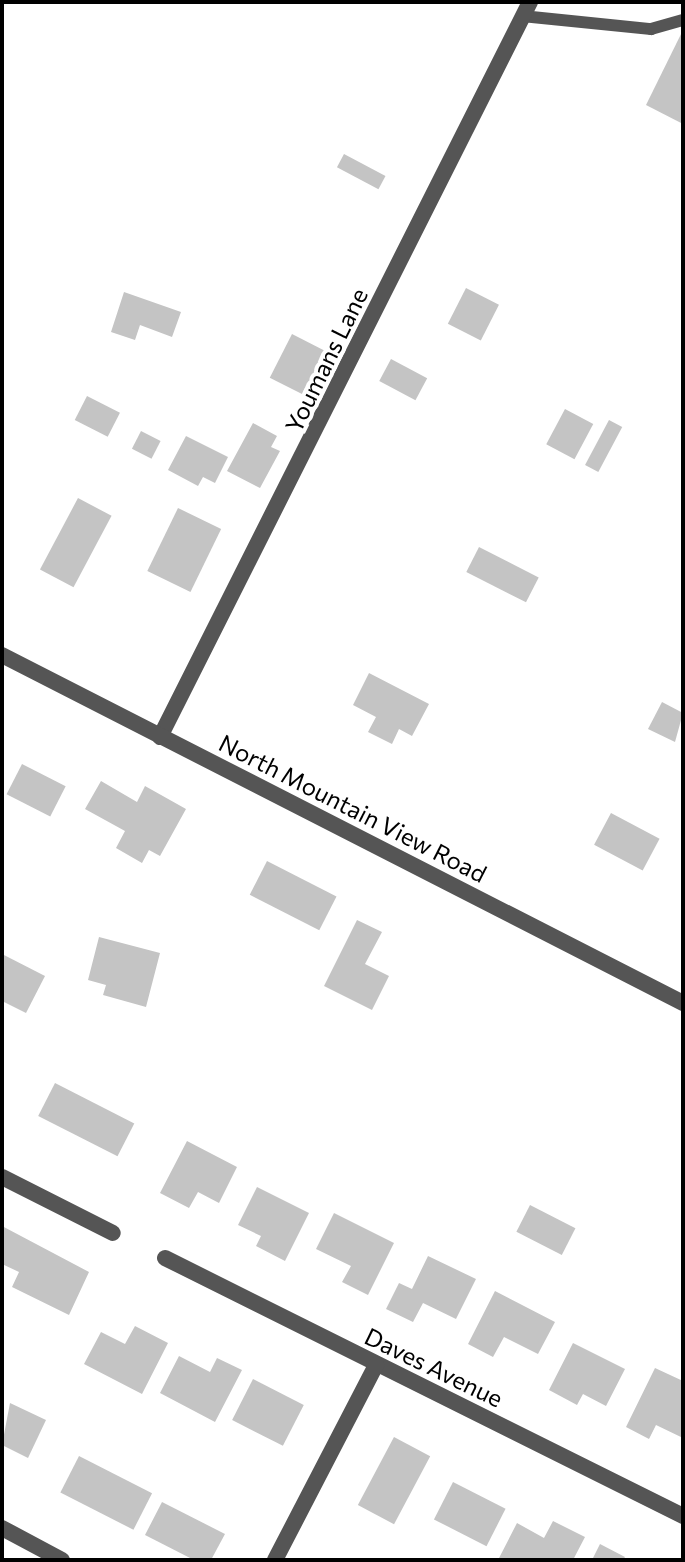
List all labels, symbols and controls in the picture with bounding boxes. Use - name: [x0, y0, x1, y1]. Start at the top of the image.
- street label: Youmans Lane: [279, 283, 373, 437]
- street label: North Mountain View Road: [214, 728, 492, 888]
- street label: Daves Avenue: [360, 1321, 508, 1413]

